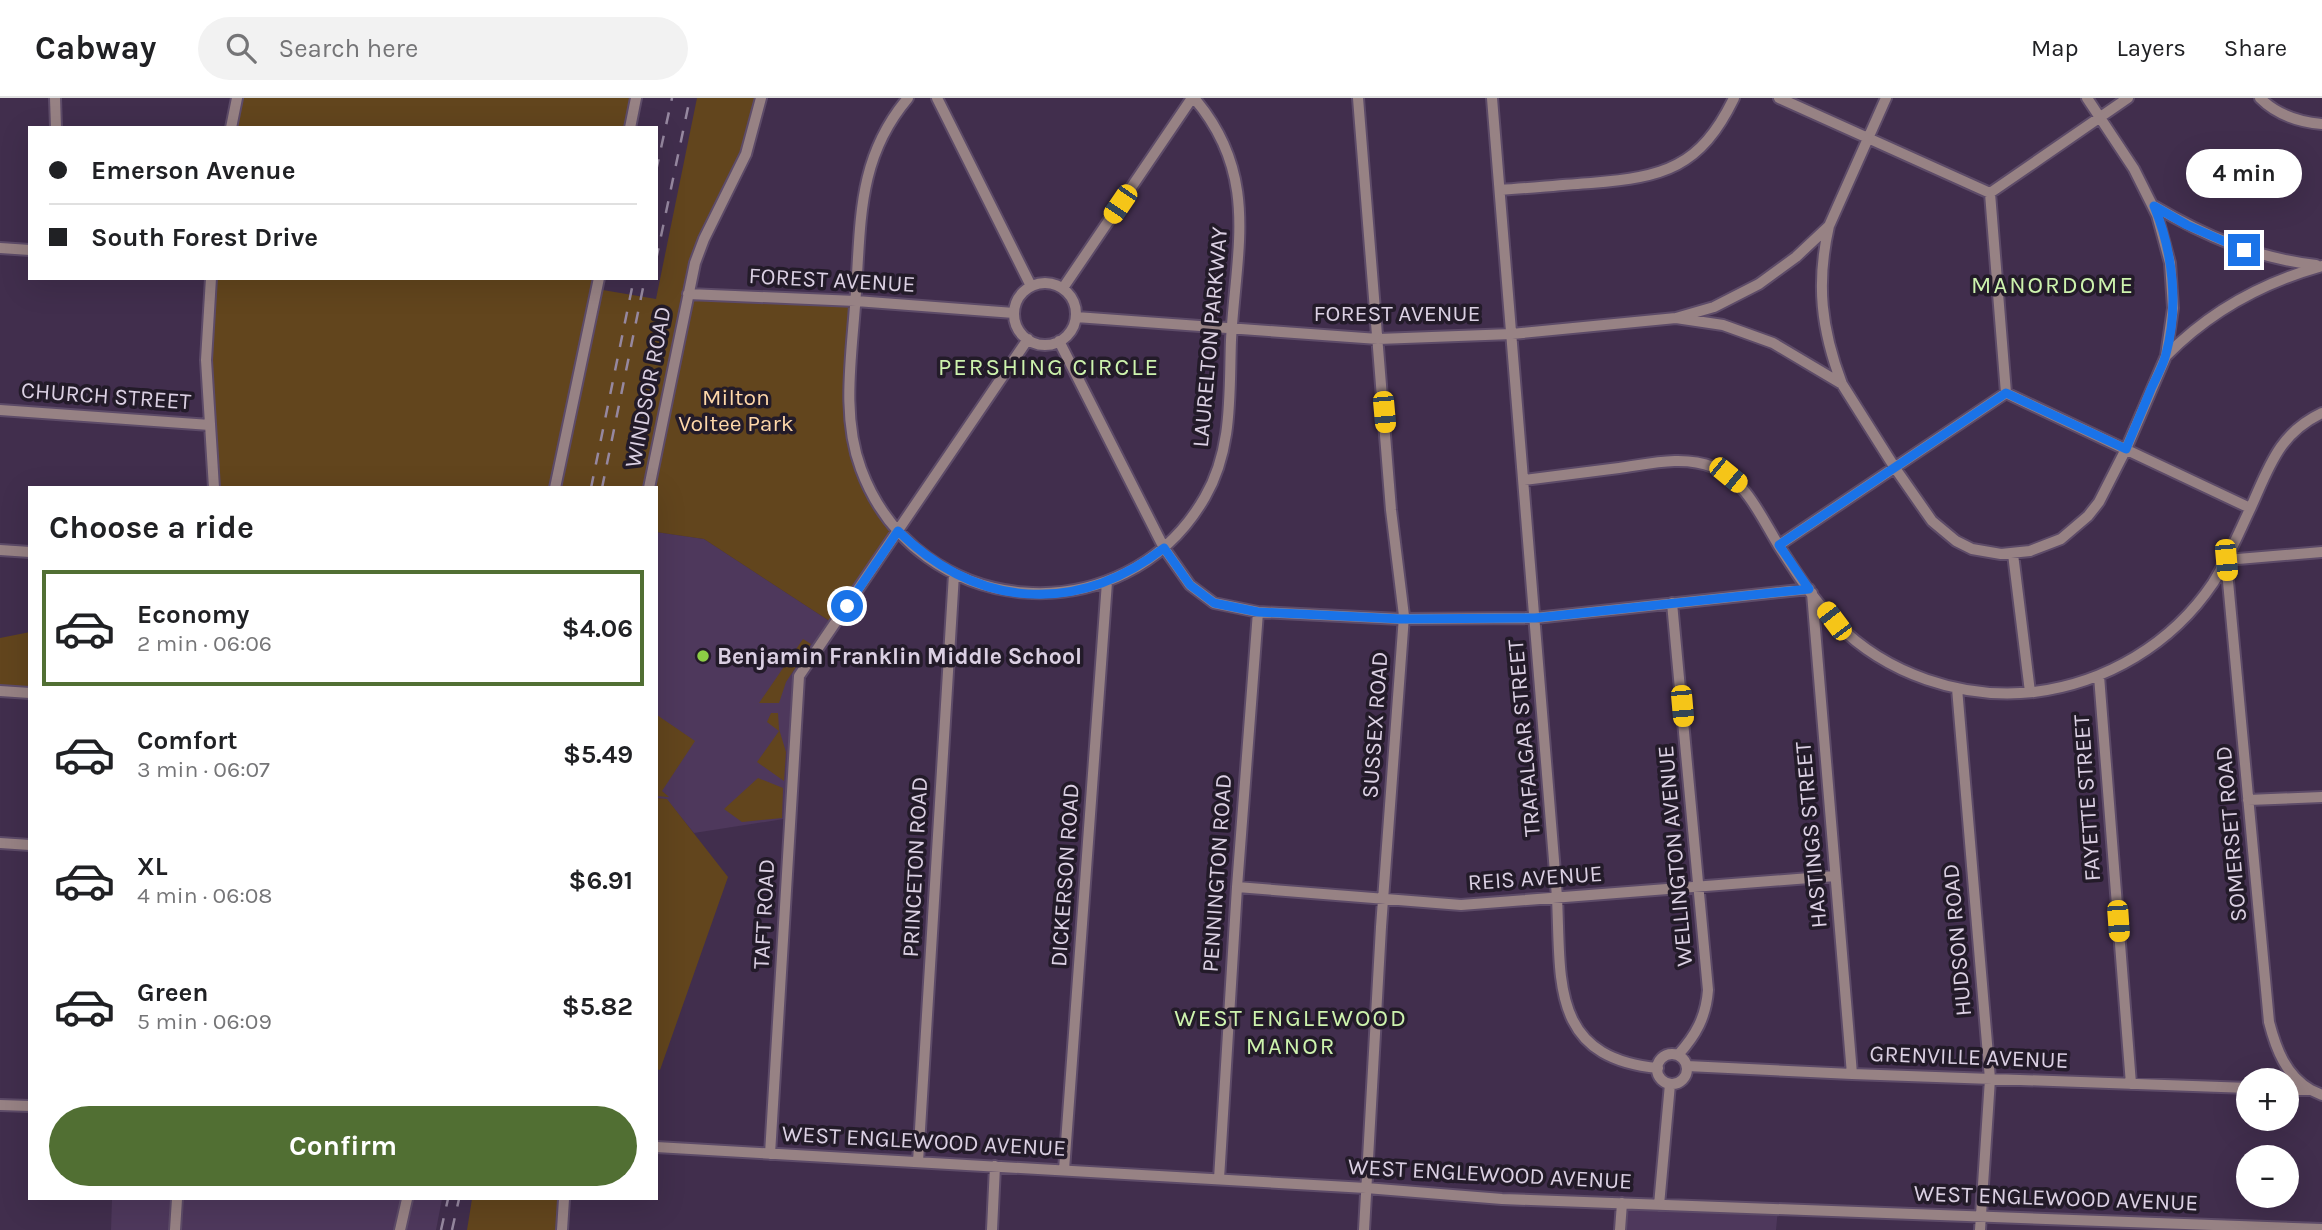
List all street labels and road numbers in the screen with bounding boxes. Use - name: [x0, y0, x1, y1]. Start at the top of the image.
- street label: LAURELTON PARKWAY: [1187, 225, 1233, 448]
- street label: FOREST AVENUE: [748, 262, 916, 298]
- street label: FOREST AVENUE: [1314, 300, 1480, 327]
- street label: WINDSOR ROAD: [619, 304, 677, 470]
- street label: CHURCH STREET: [20, 377, 192, 415]
- street label: TRAFALGAR STREET: [1502, 638, 1546, 838]
- street label: SUSSEX ROAD: [1356, 651, 1394, 799]
- street label: FAYETTE STREET: [2068, 713, 2106, 882]
- street label: HASTINGS STREET: [1789, 740, 1833, 929]
- street label: WELLINGTON AVENUE: [1652, 744, 1698, 968]
- street label: SOMERSET ROAD: [2210, 745, 2252, 923]
- street label: PENNINGTON ROAD: [1197, 773, 1237, 973]
- street label: PRINCETON ROAD: [897, 776, 933, 958]
- street label: DICKERSON ROAD: [1045, 782, 1085, 968]
- street label: TAFT ROAD: [748, 858, 780, 970]
- street label: REIS AVENUE: [1467, 860, 1603, 896]
- street label: HUDSON ROAD: [1937, 863, 1977, 1017]
- street label: GRENVILLE AVENUE: [1869, 1040, 2069, 1074]
- street label: WEST ENGLEWOOD AVENUE: [781, 1120, 1067, 1162]
- street label: WEST ENGLEWOOD AVENUE: [1347, 1153, 1633, 1195]
- street label: WEST ENGLEWOOD AVENUE: [1913, 1180, 2199, 1216]

